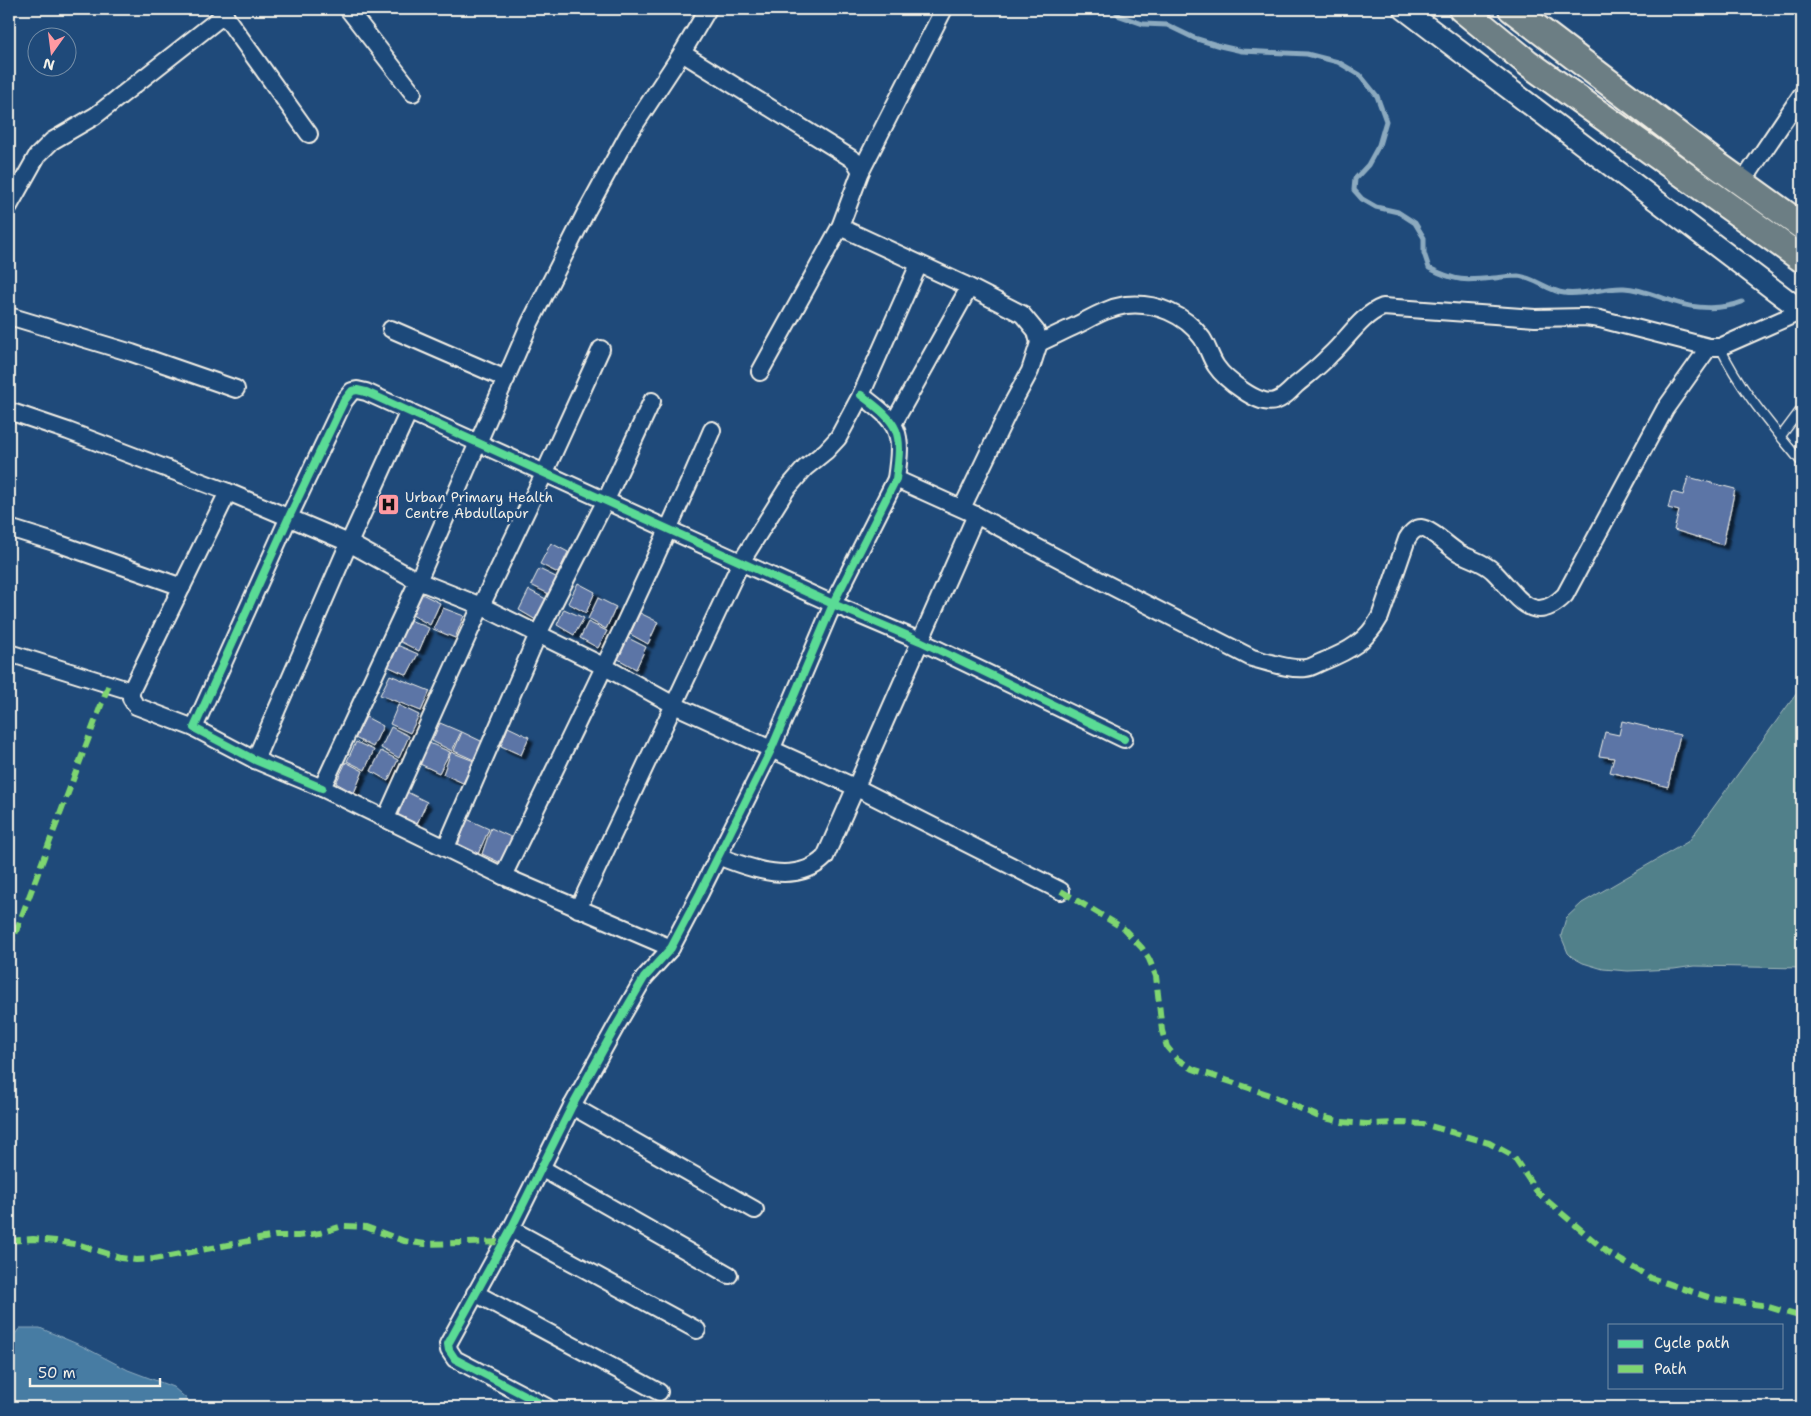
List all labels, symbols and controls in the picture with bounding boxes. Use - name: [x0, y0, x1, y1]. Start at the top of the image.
- north arrow: [28, 28, 78, 78]
- text: N: [41, 55, 56, 75]
- place label: Urban Primary Health Centre Abdullapur: [405, 488, 553, 522]
- hospital icon: Urban Primary Health Centre Abdullapur: [377, 493, 401, 517]
- legend: [1608, 1324, 1784, 1388]
- text: Cycle path: [1654, 1333, 1730, 1353]
- scale bar: [30, 1356, 160, 1388]
- text: Path: [1654, 1359, 1687, 1379]
- text: 50 m: [38, 1363, 76, 1383]

